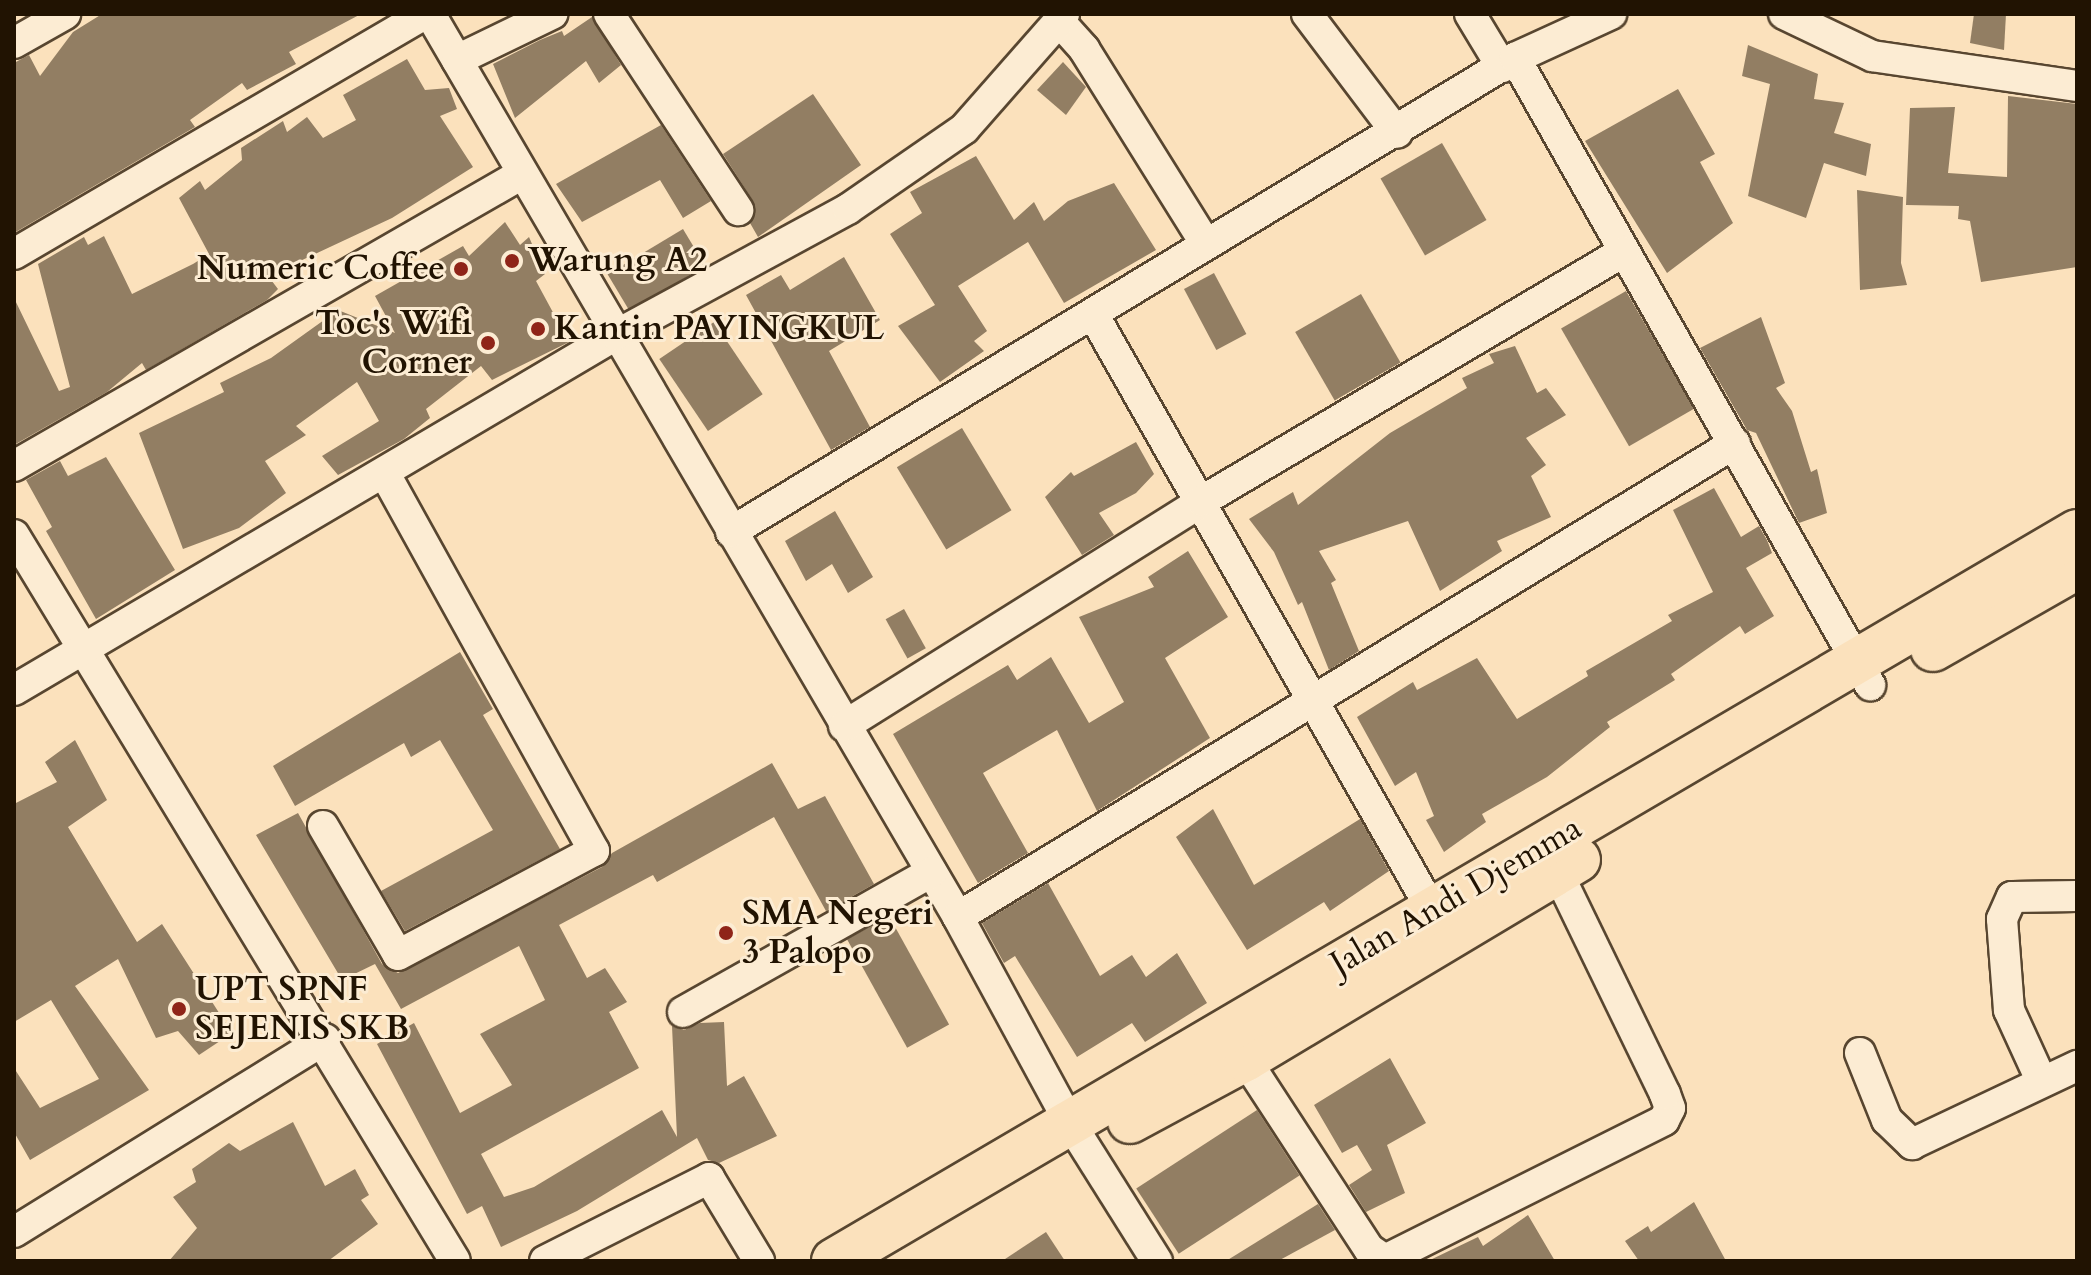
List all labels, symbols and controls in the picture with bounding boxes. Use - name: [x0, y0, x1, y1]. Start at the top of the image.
- place label: Warung A2: [528, 241, 708, 281]
- place label: Numeric Coffee: [197, 249, 445, 289]
- marker: Warung A2: [503, 252, 521, 270]
- marker: Numeric Coffee: [452, 260, 470, 278]
- place label: Toc's Wifi Corner: [315, 303, 472, 382]
- place label: Kantin PAYINGKUL: [554, 309, 884, 349]
- marker: Kantin PAYINGKUL: [529, 320, 547, 338]
- marker: Toc's Wifi Corner: [479, 334, 497, 352]
- street label: Jalan Andi Djemma: [1323, 808, 1589, 984]
- place label: SMA Negeri 3 Palopo: [742, 893, 933, 972]
- marker: SMA Negeri 3 Palopo: [717, 924, 735, 942]
- place label: UPT SPNF SEJENIS SKB: [195, 969, 409, 1048]
- marker: UPT SPNF SEJENIS SKB: [170, 1000, 188, 1018]

